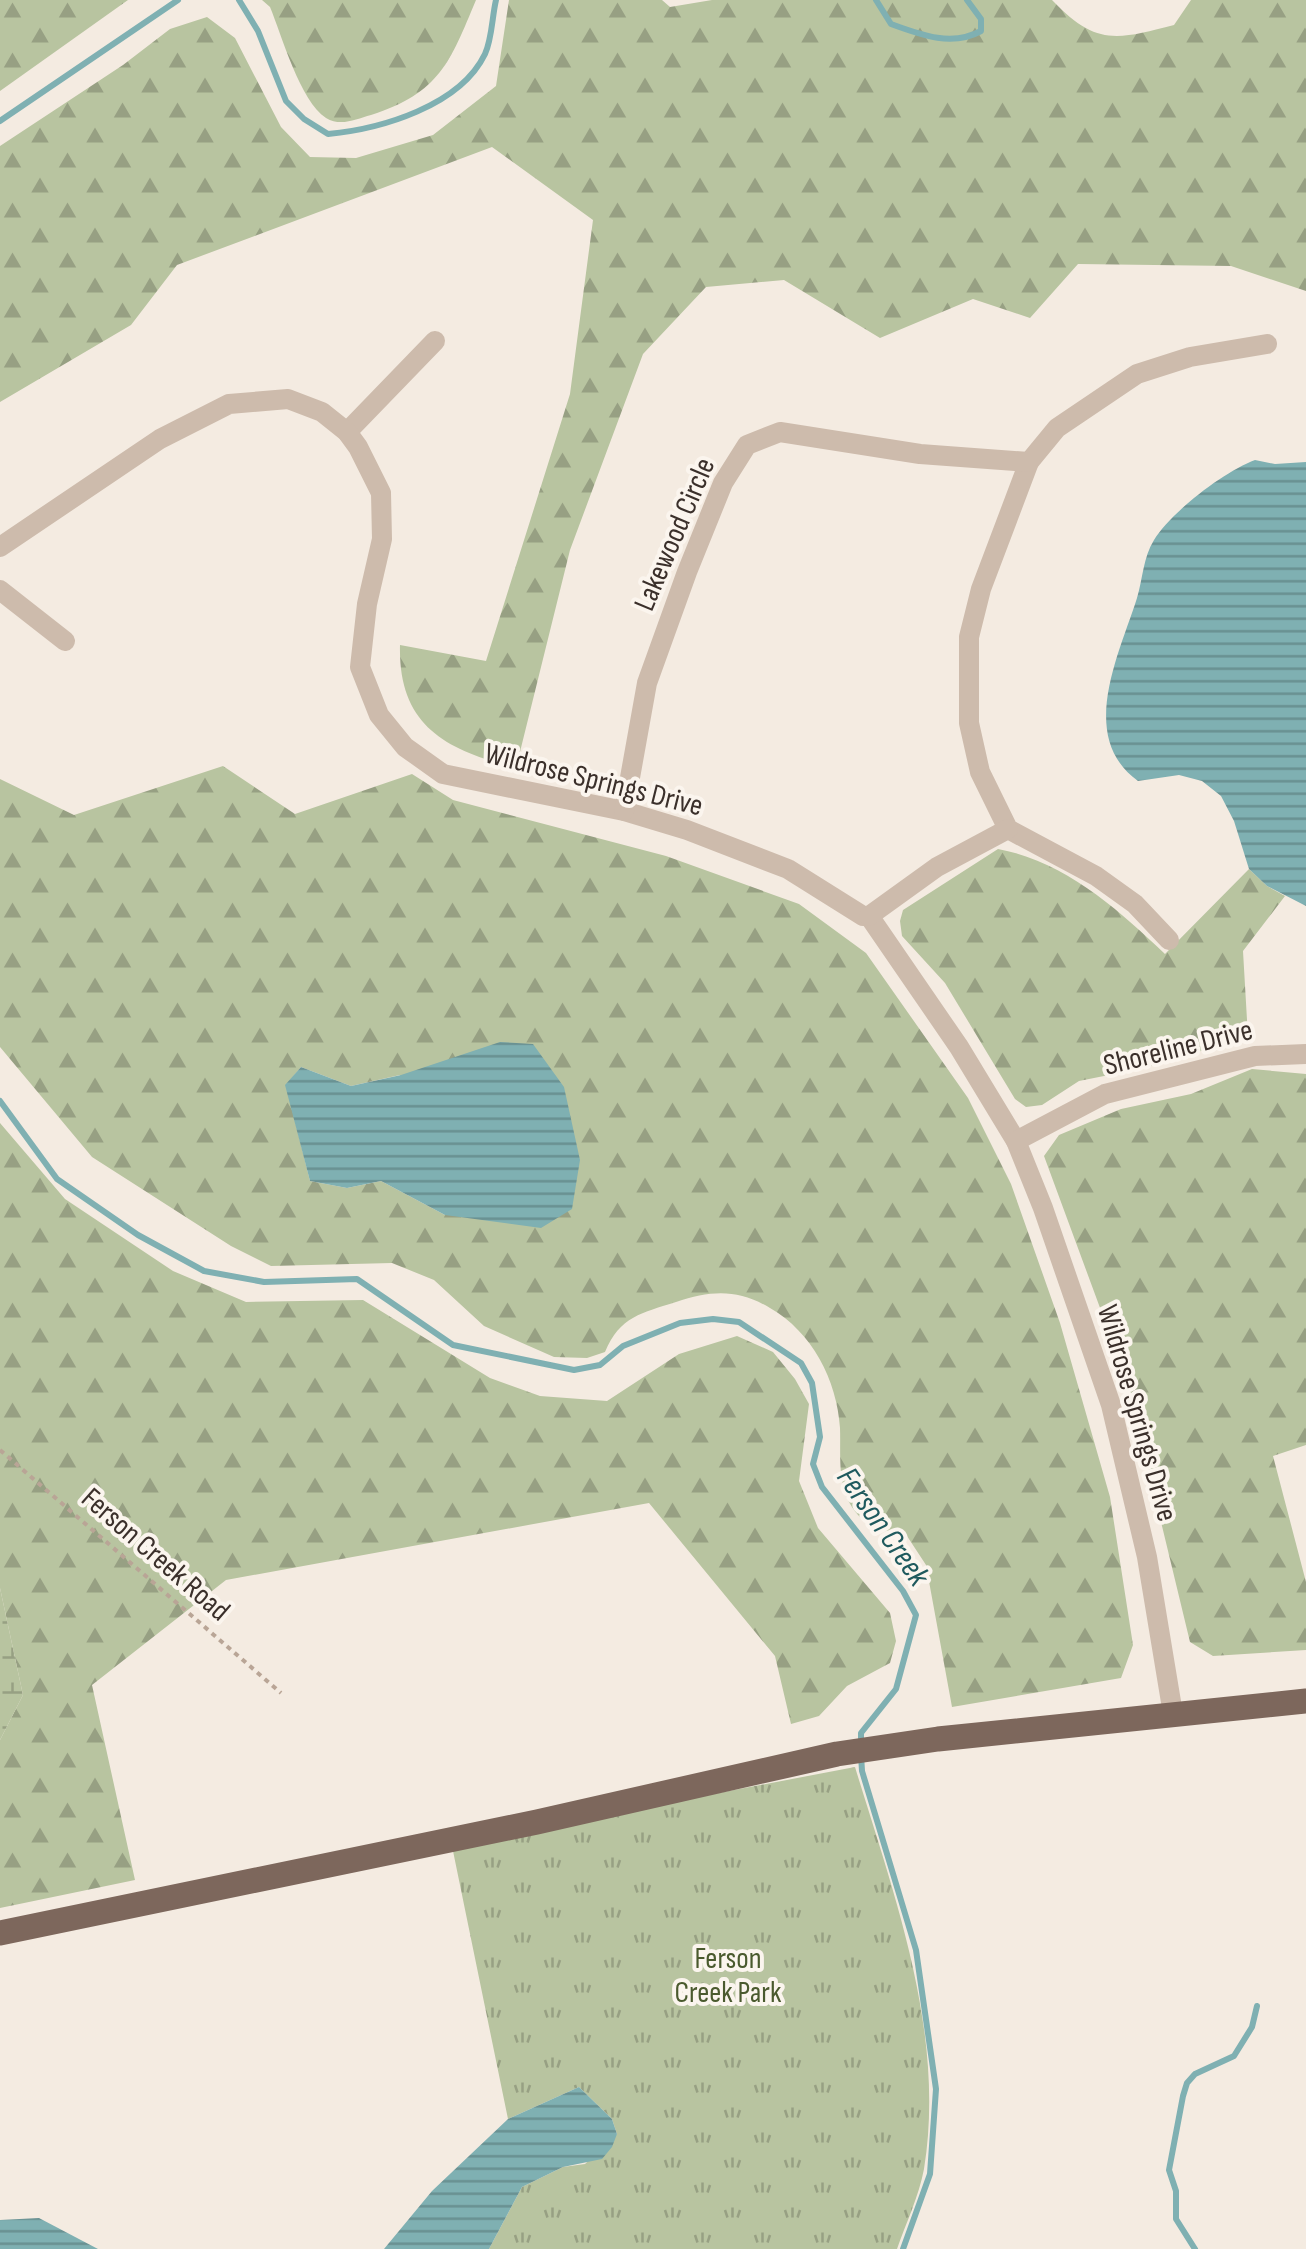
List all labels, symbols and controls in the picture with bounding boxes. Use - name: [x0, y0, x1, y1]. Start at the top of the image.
- street label: Lakewood Circle: [627, 453, 723, 616]
- street label: Wildrose Springs Drive: [481, 735, 707, 824]
- street label: Shoreline Drive: [1100, 1012, 1256, 1084]
- street label: Wildrose Springs Drive: [1089, 1301, 1185, 1526]
- water label: Ferson Creek: [828, 1460, 938, 1595]
- street label: Ferson Creek Road: [74, 1481, 237, 1629]
- park label: Ferson Creek Park: [675, 1941, 782, 2011]

